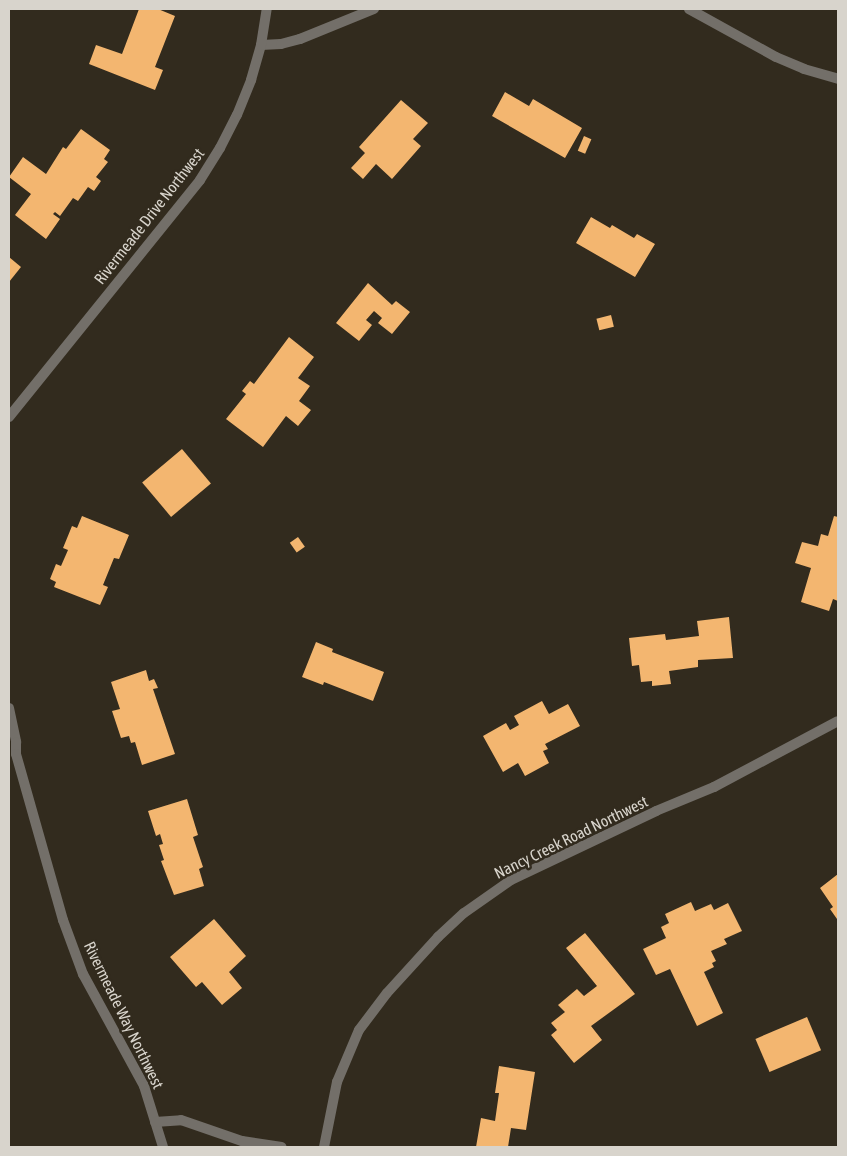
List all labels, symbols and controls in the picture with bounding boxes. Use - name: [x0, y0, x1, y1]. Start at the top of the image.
- street label: Rivermeade Drive Northwest: [90, 144, 208, 288]
- street label: Nancy Creek Road Northwest: [491, 791, 651, 883]
- street label: Rivermeade Way Northwest: [80, 938, 168, 1092]

